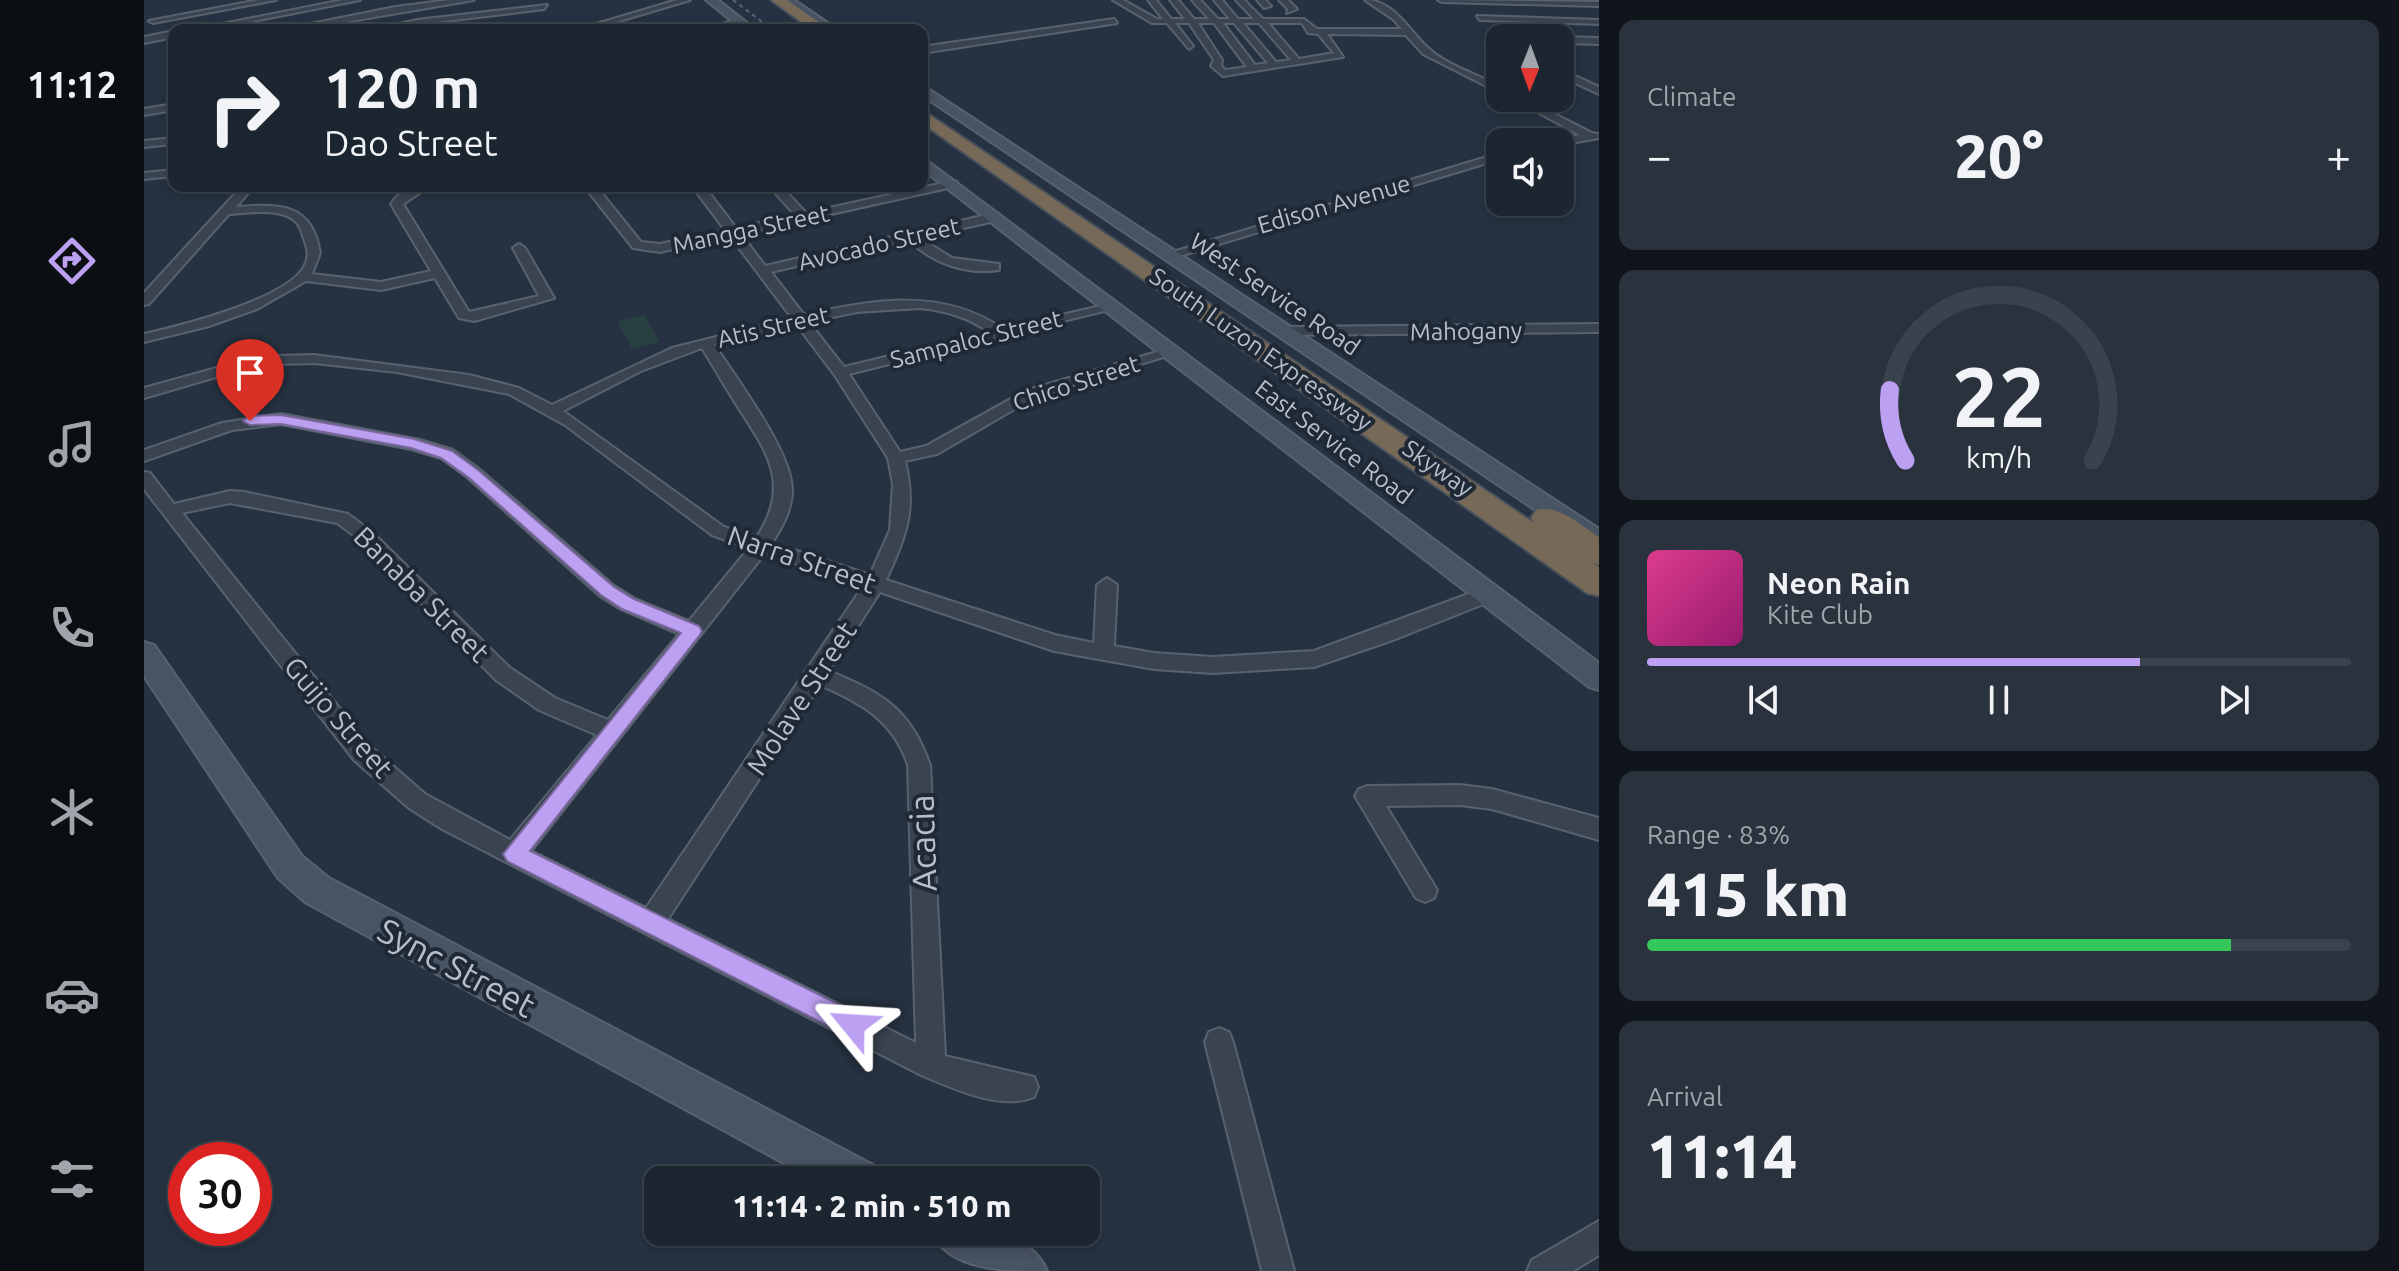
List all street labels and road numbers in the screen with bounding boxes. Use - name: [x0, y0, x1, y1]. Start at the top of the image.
- street label: Edison Avenue: [1255, 169, 1413, 239]
- street label: Mangga Street: [670, 199, 832, 259]
- street label: Avocado Street: [796, 212, 963, 276]
- street label: West Service Road: [1185, 227, 1365, 361]
- street label: South Luzon Expressway: [1145, 262, 1377, 436]
- street label: Atis Street: [715, 301, 832, 353]
- street label: Sampaloc Street: [887, 304, 1065, 373]
- street label: Mahogany: [1410, 317, 1523, 345]
- street label: Chico Street: [1009, 350, 1143, 416]
- street label: East Service Road: [1250, 374, 1418, 510]
- street label: Skyway: [1398, 434, 1479, 502]
- street label: Narra Street: [724, 519, 880, 599]
- street label: Banaba Street: [348, 520, 496, 668]
- street label: Molave Street: [740, 616, 862, 780]
- street label: Guijo Street: [278, 651, 400, 783]
- street label: Acacia: [901, 794, 943, 892]
- street label: Sync Street: [372, 910, 542, 1024]

